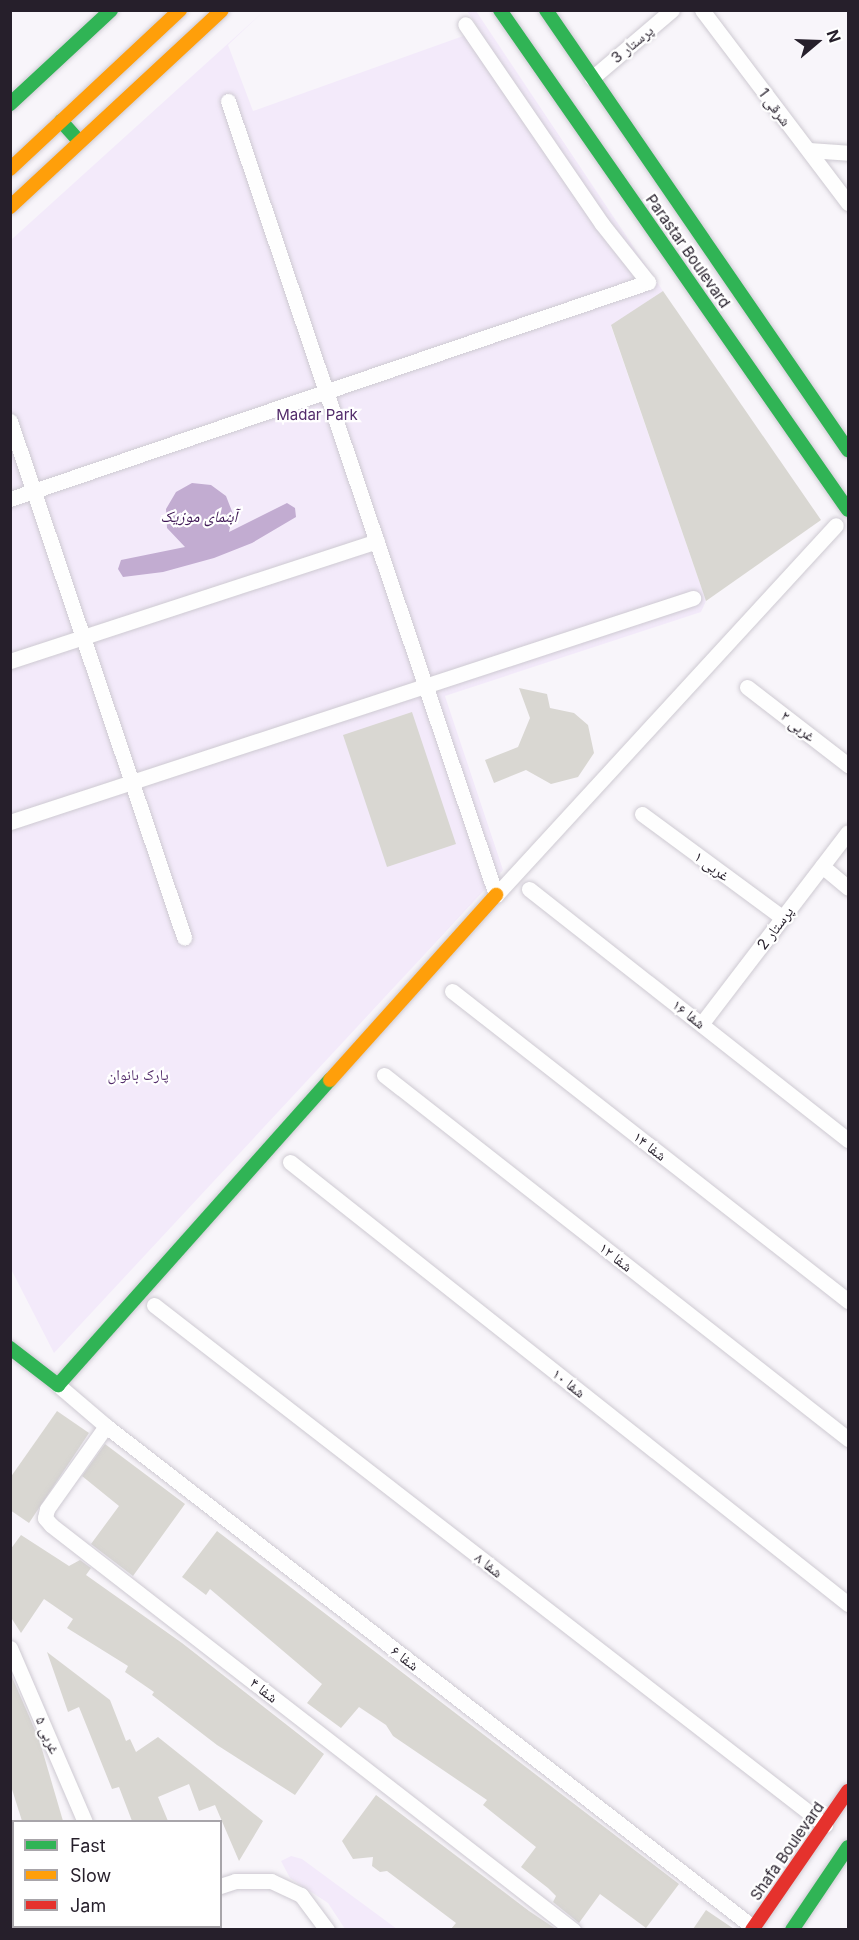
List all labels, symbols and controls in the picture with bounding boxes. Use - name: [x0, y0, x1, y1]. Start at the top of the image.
- north arrow: [787, 12, 847, 72]
- street label: پرستار 3: [607, 21, 657, 67]
- text: N: [823, 27, 845, 45]
- street label: شرقی 1: [755, 84, 795, 130]
- street label: Parastar Boulevard: [642, 191, 734, 311]
- park label: Madar Park: [276, 406, 358, 424]
- water label: آبنمای موزیک: [161, 506, 237, 526]
- street label: ۲ غربی: [777, 707, 819, 745]
- street label: ۱ غربی: [691, 847, 733, 885]
- street label: پرستار 2: [753, 903, 797, 953]
- street label: شفا ۱۶: [669, 995, 709, 1033]
- park label: پارک بانوان: [107, 1066, 169, 1084]
- street label: شفا ۱۴: [630, 1127, 670, 1165]
- street label: شفا ۱۲: [596, 1238, 636, 1276]
- street label: شفا ۱۰: [549, 1364, 589, 1402]
- street label: شفا ۸: [471, 1549, 507, 1581]
- street label: شفا ۶: [387, 1642, 423, 1674]
- street label: شفا ۴: [246, 1674, 282, 1706]
- street label: غربی ۵: [32, 1714, 64, 1756]
- street label: Shafa Boulevard: [746, 1798, 828, 1904]
- legend: [12, 1820, 222, 1928]
- text: Fast: [70, 1835, 106, 1856]
- text: Slow: [70, 1865, 111, 1886]
- text: Jam: [70, 1895, 106, 1916]

